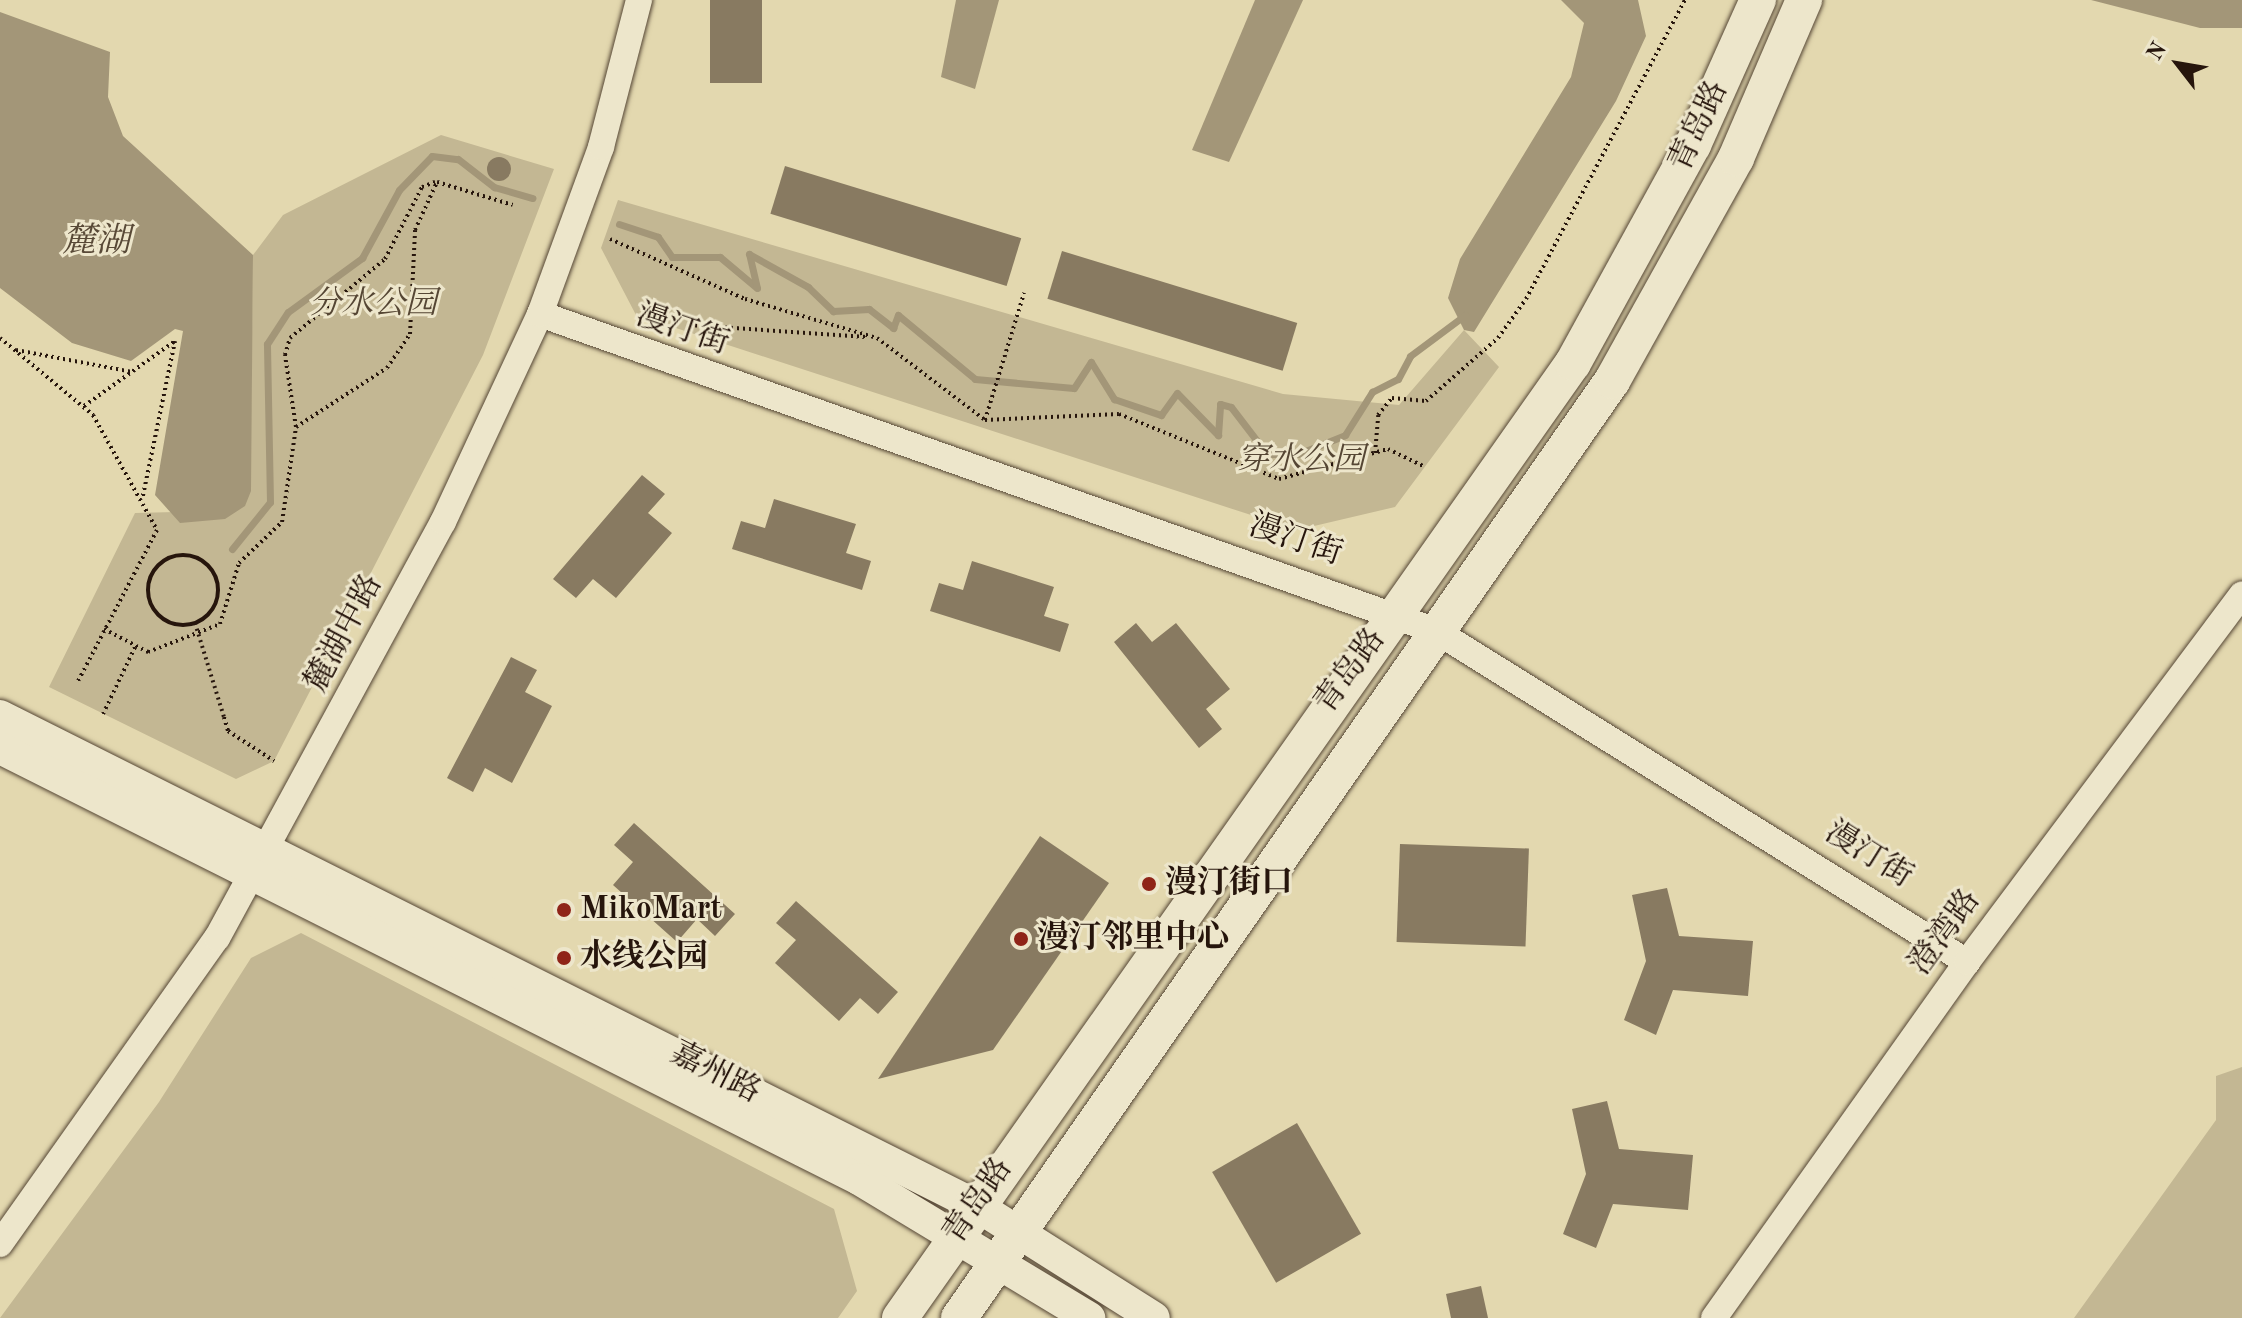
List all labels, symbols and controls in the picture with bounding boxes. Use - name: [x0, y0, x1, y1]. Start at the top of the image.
- north arrow: [2138, 24, 2218, 104]
- text: N: [2144, 39, 2171, 65]
- street label: 青岛路: [1662, 75, 1738, 179]
- water label: 麓湖: [62, 223, 130, 263]
- park label: 分水公园: [309, 286, 437, 324]
- street label: 漫汀街: [630, 297, 734, 365]
- park label: 穿水公园: [1237, 442, 1365, 480]
- street label: 漫汀街: [1243, 507, 1347, 575]
- street label: 麓湖中路: [298, 568, 392, 700]
- street label: 青岛路: [1307, 622, 1395, 722]
- street label: 漫汀街: [1817, 814, 1919, 898]
- place label: 漫汀街口: [1165, 865, 1293, 903]
- marker: 漫汀街口: [1140, 875, 1158, 893]
- street label: 澄湾路: [1902, 883, 1990, 983]
- place label: MikoMart: [580, 891, 722, 929]
- marker: MikoMart: [555, 901, 573, 919]
- place label: 漫汀邻里中心: [1037, 920, 1229, 958]
- marker: 漫汀邻里中心: [1012, 930, 1030, 948]
- place label: 水线公园: [580, 939, 708, 977]
- marker: 水线公园: [555, 949, 573, 967]
- street label: 嘉州路: [664, 1035, 766, 1113]
- street label: 青岛路: [936, 1151, 1022, 1253]

